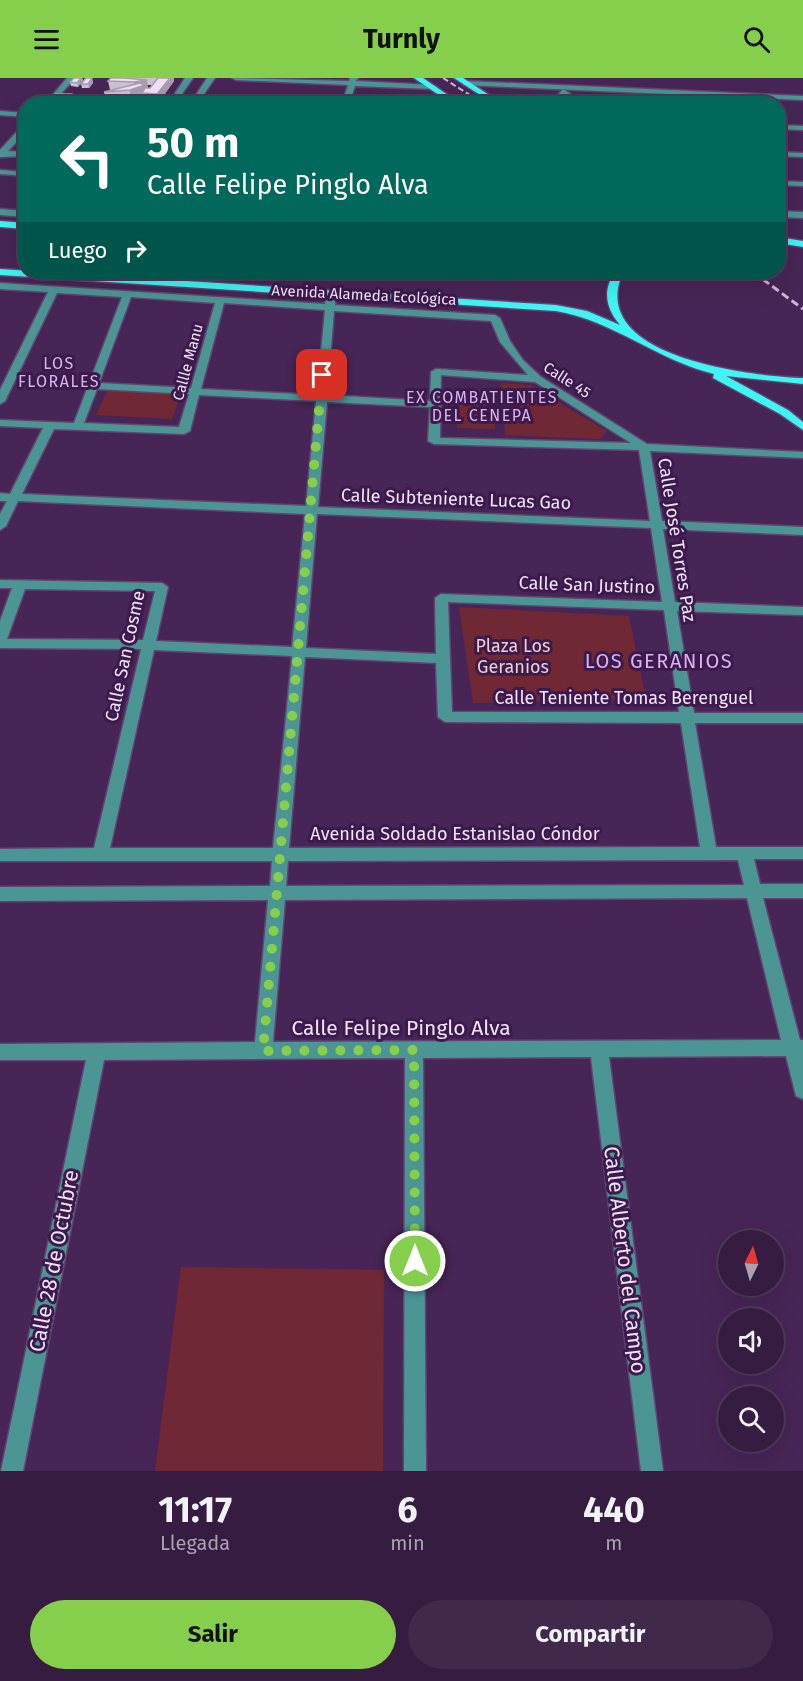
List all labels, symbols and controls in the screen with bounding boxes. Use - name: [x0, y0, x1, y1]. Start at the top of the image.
- icon: menu: [30, 23, 63, 56]
- text: Turnly: [363, 23, 440, 55]
- icon: search: [740, 23, 773, 56]
- text: 50 m: [147, 118, 240, 168]
- icon: left: [48, 120, 126, 198]
- text: Calle Felipe Pinglo Alva: [147, 169, 429, 201]
- icon: right: [119, 234, 152, 267]
- text: Luego: [48, 237, 107, 264]
- street label: Avenida Alameda Ecológica: [271, 281, 457, 309]
- street label: Callle Manu: [169, 322, 207, 402]
- pin: [296, 349, 347, 400]
- district label: LOS FLORALES: [18, 354, 100, 391]
- icon: arrive: [305, 358, 338, 391]
- street label: Calle 45: [540, 358, 594, 402]
- district label: EX COMBATIENTES DEL CENEPA: [406, 388, 558, 425]
- street label: Calle José Torres Paz: [653, 456, 701, 624]
- street label: Calle Subteniente Lucas Gao: [340, 484, 572, 514]
- street label: Calle San Justino: [518, 572, 656, 598]
- street label: Calle San Cosme: [100, 588, 150, 724]
- park label: Plaza Los Geranios: [476, 635, 550, 678]
- district label: LOS GERANIOS: [585, 649, 733, 673]
- street label: Calle Teniente Tomas Berenguel: [495, 687, 753, 709]
- street label: Avenida Soldado Estanislao Cóndor: [310, 823, 600, 845]
- street label: Calle Felipe Pinglo Alva: [291, 1015, 511, 1041]
- street label: Calle Alberto del Campo: [598, 1145, 652, 1375]
- street label: Calle 28 de Octubre: [24, 1168, 84, 1354]
- position arrow: [383, 1229, 447, 1293]
- north arrow: [718, 1230, 784, 1296]
- map controls: [718, 1230, 784, 1452]
- button: sound: [718, 1308, 784, 1374]
- button: search: [718, 1386, 784, 1452]
- text: 11:17: [158, 1488, 232, 1532]
- text: 6: [397, 1488, 418, 1532]
- text: 440: [583, 1488, 645, 1532]
- text: Llegada: [160, 1531, 230, 1555]
- text: min: [390, 1531, 425, 1555]
- text: m: [605, 1531, 622, 1555]
- button: Salir: [30, 1600, 396, 1669]
- button: Compartir: [408, 1600, 773, 1669]

